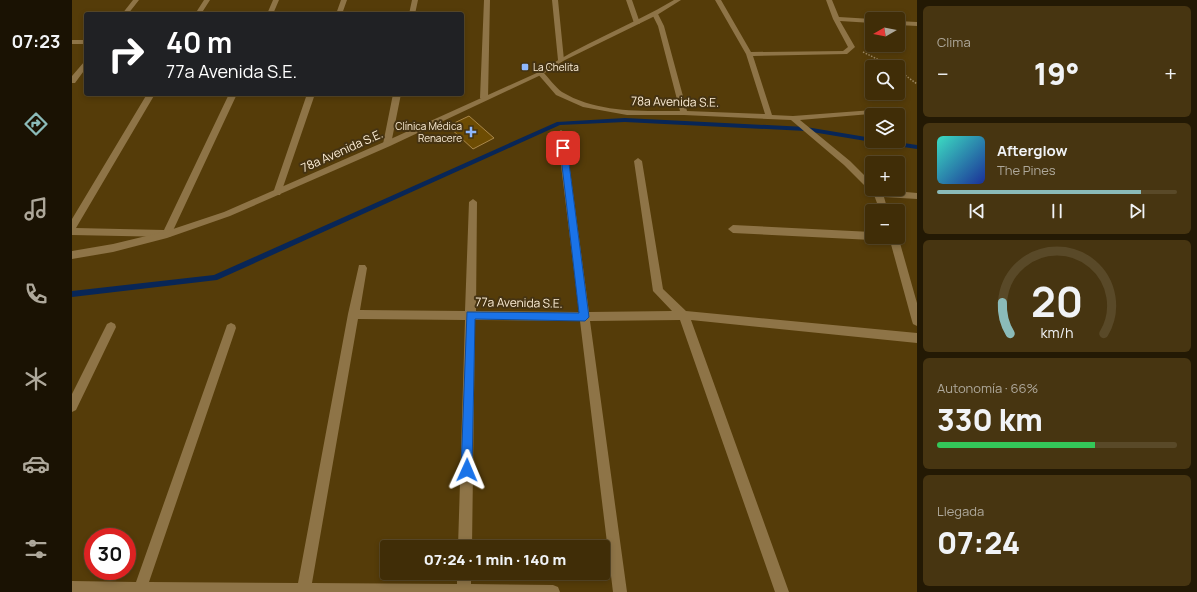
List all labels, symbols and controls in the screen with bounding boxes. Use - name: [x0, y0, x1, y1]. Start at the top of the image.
- north arrow: [865, 12, 905, 52]
- map controls: [865, 12, 905, 244]
- text: 40 m: [166, 23, 232, 61]
- icon: right: [100, 28, 152, 80]
- text: 07:23: [12, 29, 60, 53]
- text: Clima: [937, 33, 971, 51]
- text: 19°: [1034, 53, 1079, 94]
- text: 77a Avenida S.E.: [166, 59, 297, 83]
- text: −: [937, 59, 949, 89]
- text: +: [1164, 59, 1177, 89]
- place label: La Chelita: [533, 60, 579, 74]
- button: search: [865, 60, 905, 100]
- marker: La Chelita: [520, 62, 530, 72]
- street label: 78a Avenida S.E.: [631, 92, 719, 111]
- button: layers: [865, 108, 905, 148]
- icon: directions: [22, 110, 50, 138]
- place label: Clínica Médica Renacere: [395, 119, 462, 145]
- street label: 78a Avenida S.E.: [298, 125, 385, 176]
- marker: Clínica Médica Renacere: [465, 126, 477, 138]
- pin: [546, 131, 580, 165]
- icon: arrive: [552, 137, 574, 159]
- text: Afterglow: [997, 140, 1068, 161]
- button: +: [865, 156, 905, 196]
- text: The Pines: [997, 161, 1056, 179]
- icon: music: [22, 195, 50, 223]
- icon: previous: [966, 200, 988, 222]
- icon: pause: [1046, 200, 1068, 222]
- icon: next: [1126, 200, 1148, 222]
- button: −: [865, 204, 905, 244]
- text: 20: [1031, 273, 1083, 329]
- icon: phone: [22, 280, 50, 308]
- street label: 77a Avenida S.E.: [475, 293, 563, 312]
- text: km/h: [1040, 323, 1074, 342]
- icon: climate: [22, 365, 50, 393]
- text: Autonomía · 66%: [937, 379, 1038, 397]
- text: 330 km: [937, 399, 1043, 440]
- position arrow: [446, 449, 488, 491]
- icon: car: [22, 450, 50, 478]
- text: Llegada: [937, 502, 984, 520]
- text: 07:24: [937, 522, 1020, 563]
- speed limit sign: 30: [84, 528, 136, 580]
- icon: filters: [22, 535, 50, 563]
- text: 07:24 · 1 min · 140 m: [424, 549, 566, 570]

